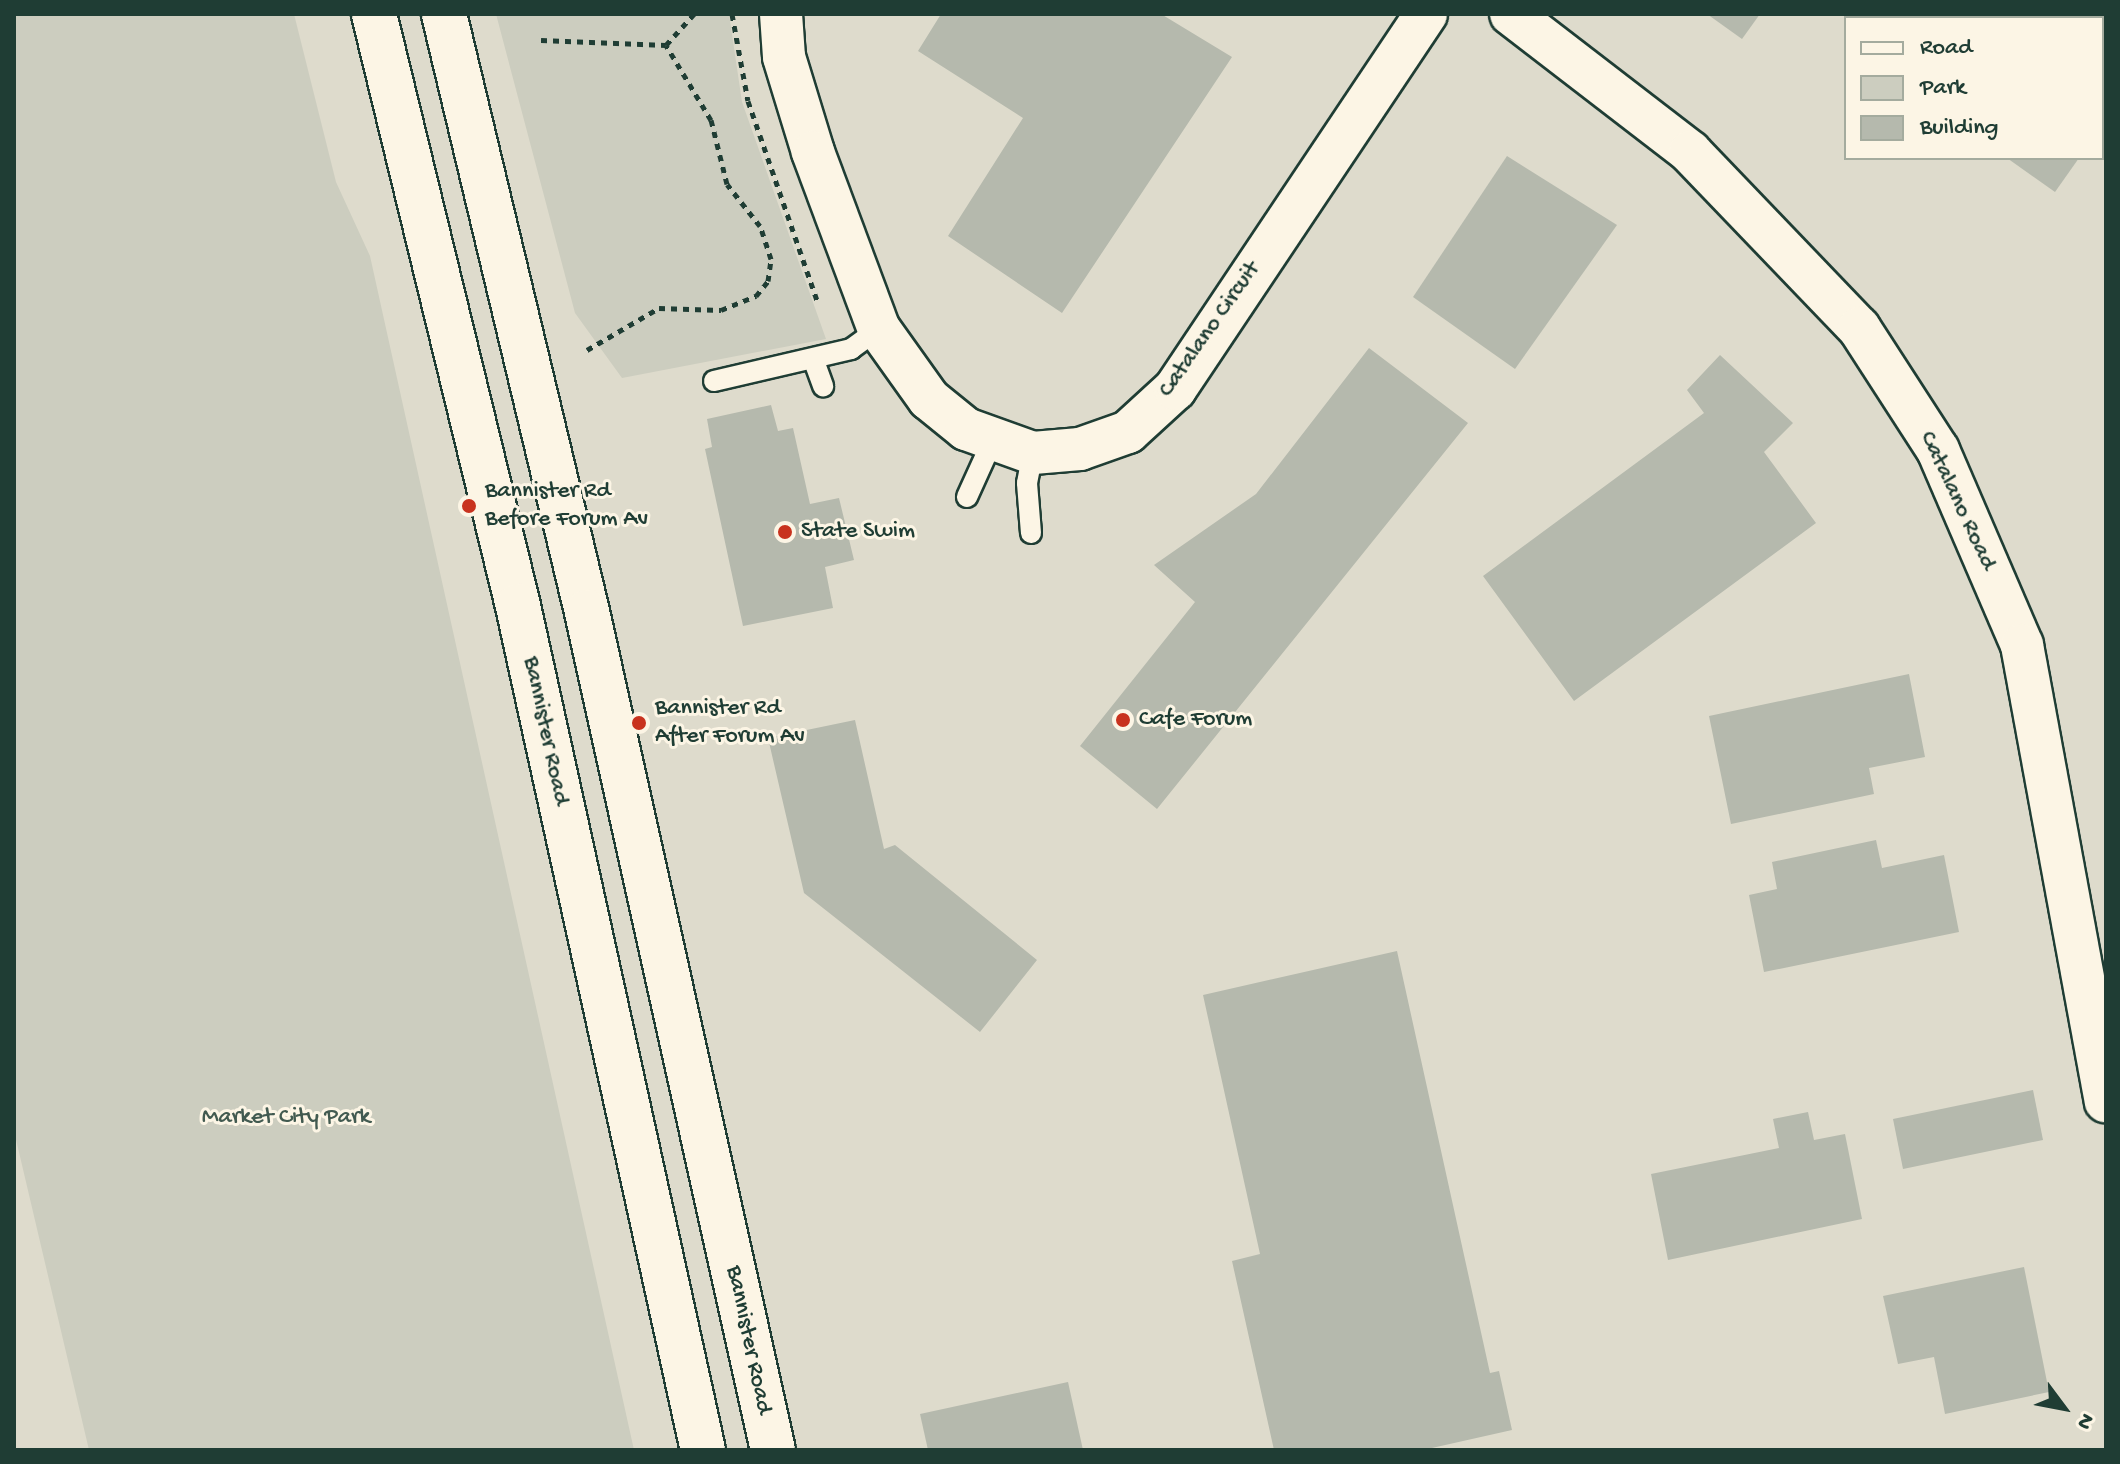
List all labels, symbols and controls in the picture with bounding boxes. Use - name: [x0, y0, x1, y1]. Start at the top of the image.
- legend: [1844, 16, 2104, 160]
- text: Road: [1920, 34, 1972, 63]
- text: Park: [1920, 74, 1966, 103]
- text: Building: [1920, 114, 1998, 143]
- street label: Catalano Circuit: [1153, 257, 1267, 403]
- street label: Catalano Road: [1912, 427, 2002, 575]
- place label: Bannister Rd Before Forum Av: [485, 478, 648, 534]
- marker: Bannister Rd Before Forum Av: [460, 497, 478, 515]
- place label: State Swim: [801, 518, 915, 546]
- marker: State Swim: [776, 523, 794, 541]
- street label: Bannister Road: [515, 654, 575, 808]
- place label: Bannister Rd After Forum Av: [655, 695, 805, 751]
- place label: Cafe Forum: [1139, 706, 1252, 734]
- marker: Cafe Forum: [1114, 711, 1132, 729]
- marker: Bannister Rd After Forum Av: [630, 714, 648, 732]
- park label: Market City Park: [202, 1104, 370, 1132]
- street label: Bannister Road: [718, 1263, 778, 1417]
- north arrow: [2024, 1368, 2104, 1448]
- text: N: [2070, 1408, 2099, 1434]

